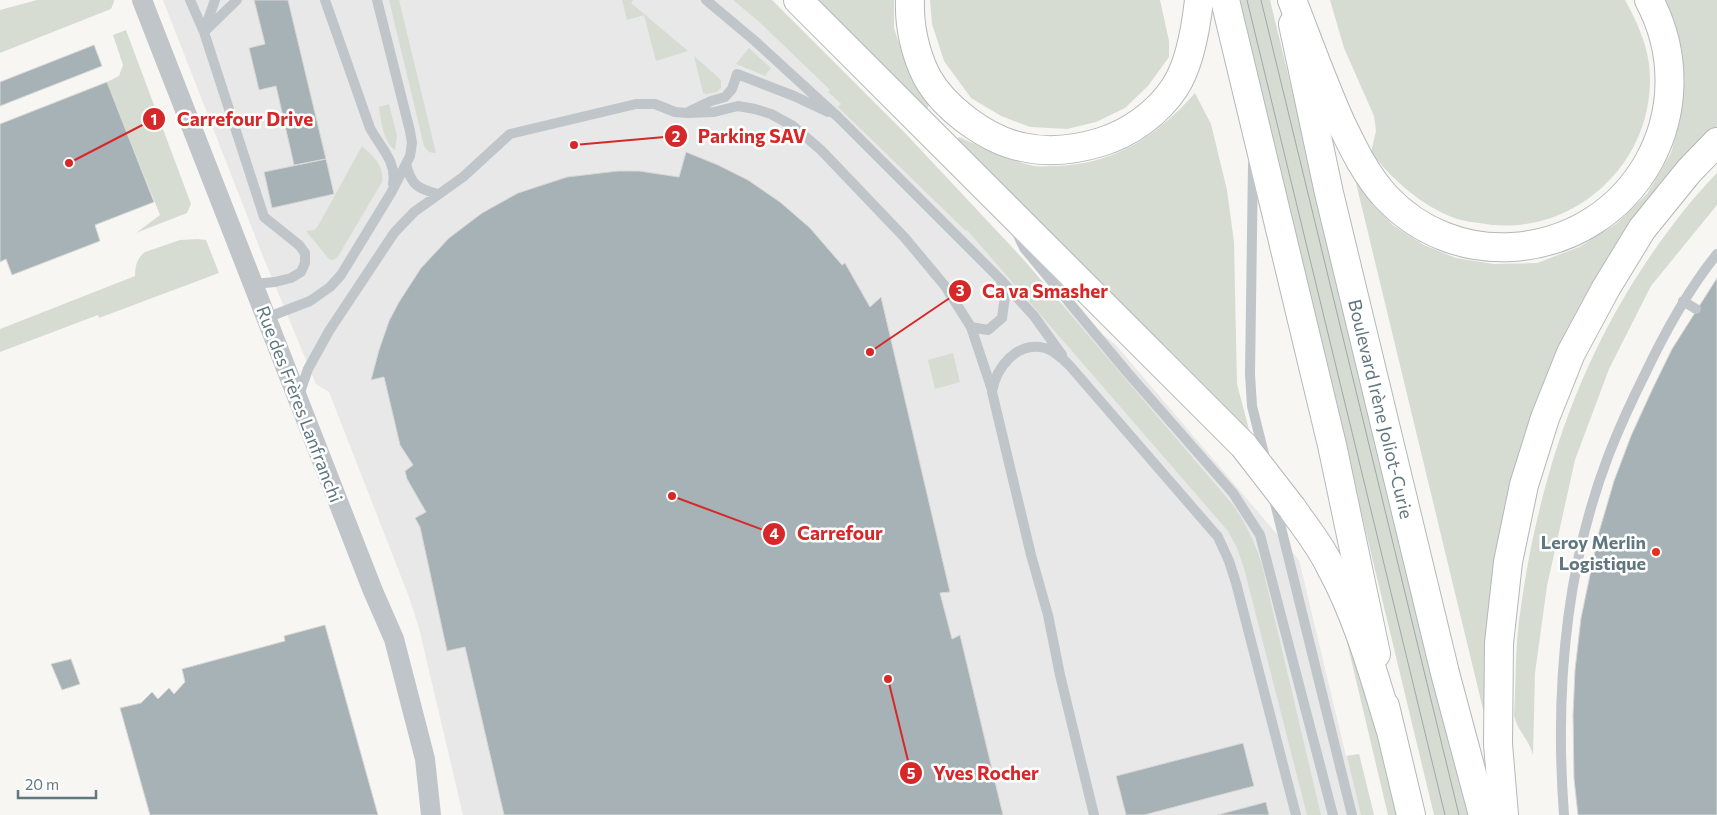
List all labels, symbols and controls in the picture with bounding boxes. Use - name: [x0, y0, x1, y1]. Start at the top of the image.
- callout: Carrefour Drive: [142, 102, 323, 136]
- text: Carrefour Drive: [177, 107, 313, 130]
- text: 1: [151, 110, 157, 128]
- callout: Parking SAV: [663, 119, 817, 153]
- text: Parking SAV: [698, 124, 807, 147]
- text: 2: [672, 127, 680, 145]
- callout: Ca va Smasher: [947, 274, 1118, 308]
- text: Ca va Smasher: [982, 279, 1108, 302]
- text: 3: [956, 281, 965, 299]
- street label: Boulevard Irène Joliot-Curie: [1344, 297, 1418, 521]
- street label: Rue des Frères Lanfranchi: [252, 303, 348, 505]
- callout: Carrefour: [762, 517, 893, 551]
- text: Carrefour: [797, 521, 883, 544]
- text: 4: [769, 524, 779, 542]
- place label: Leroy Merlin Logistique: [1541, 531, 1646, 574]
- marker: Leroy Merlin Logistique: [1650, 546, 1662, 558]
- callout: Yves Rocher: [898, 756, 1049, 790]
- text: Yves Rocher: [933, 761, 1039, 784]
- text: 5: [907, 764, 916, 782]
- scale bar: [18, 768, 95, 800]
- text: 20 m: [25, 775, 59, 793]

